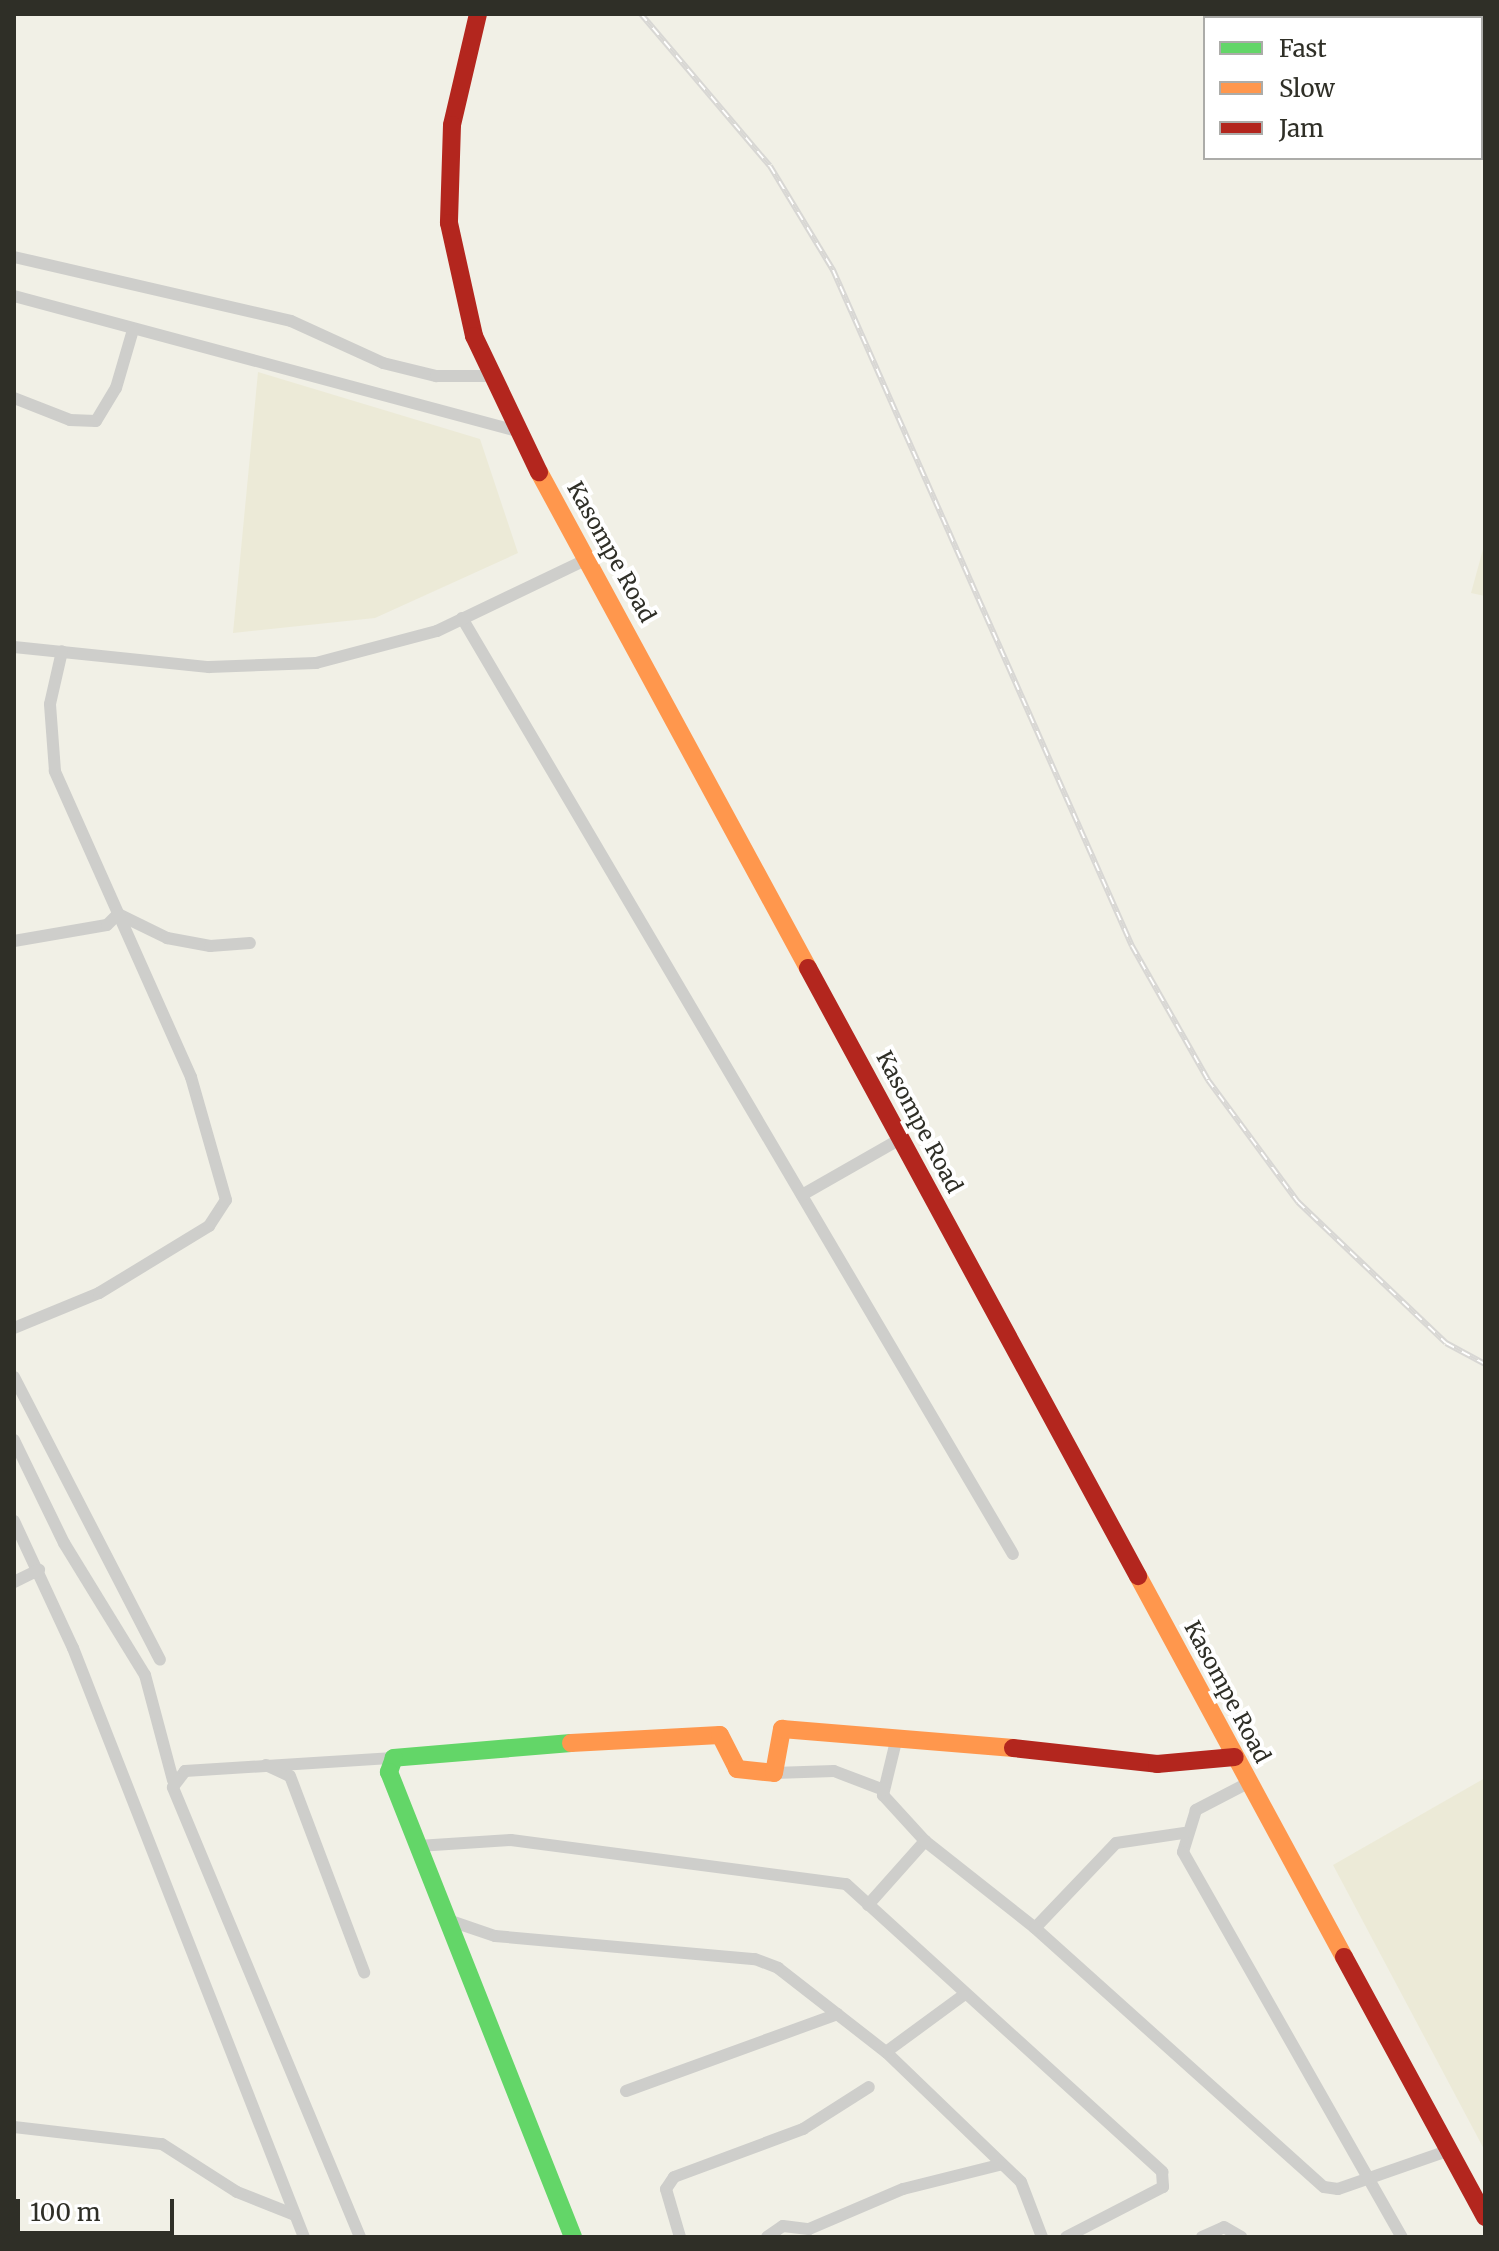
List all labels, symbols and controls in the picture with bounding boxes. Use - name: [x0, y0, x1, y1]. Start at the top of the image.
- legend: [1203, 16, 1483, 160]
- text: Fast: [1279, 33, 1327, 64]
- text: Slow: [1279, 73, 1335, 104]
- text: Jam: [1279, 113, 1324, 144]
- street label: Kasompe Road: [561, 477, 661, 627]
- street label: Kasompe Road: [870, 1047, 968, 1197]
- street label: Kasompe Road: [1178, 1617, 1276, 1767]
- scale bar: [20, 2183, 178, 2233]
- text: 100 m: [30, 2197, 100, 2228]

